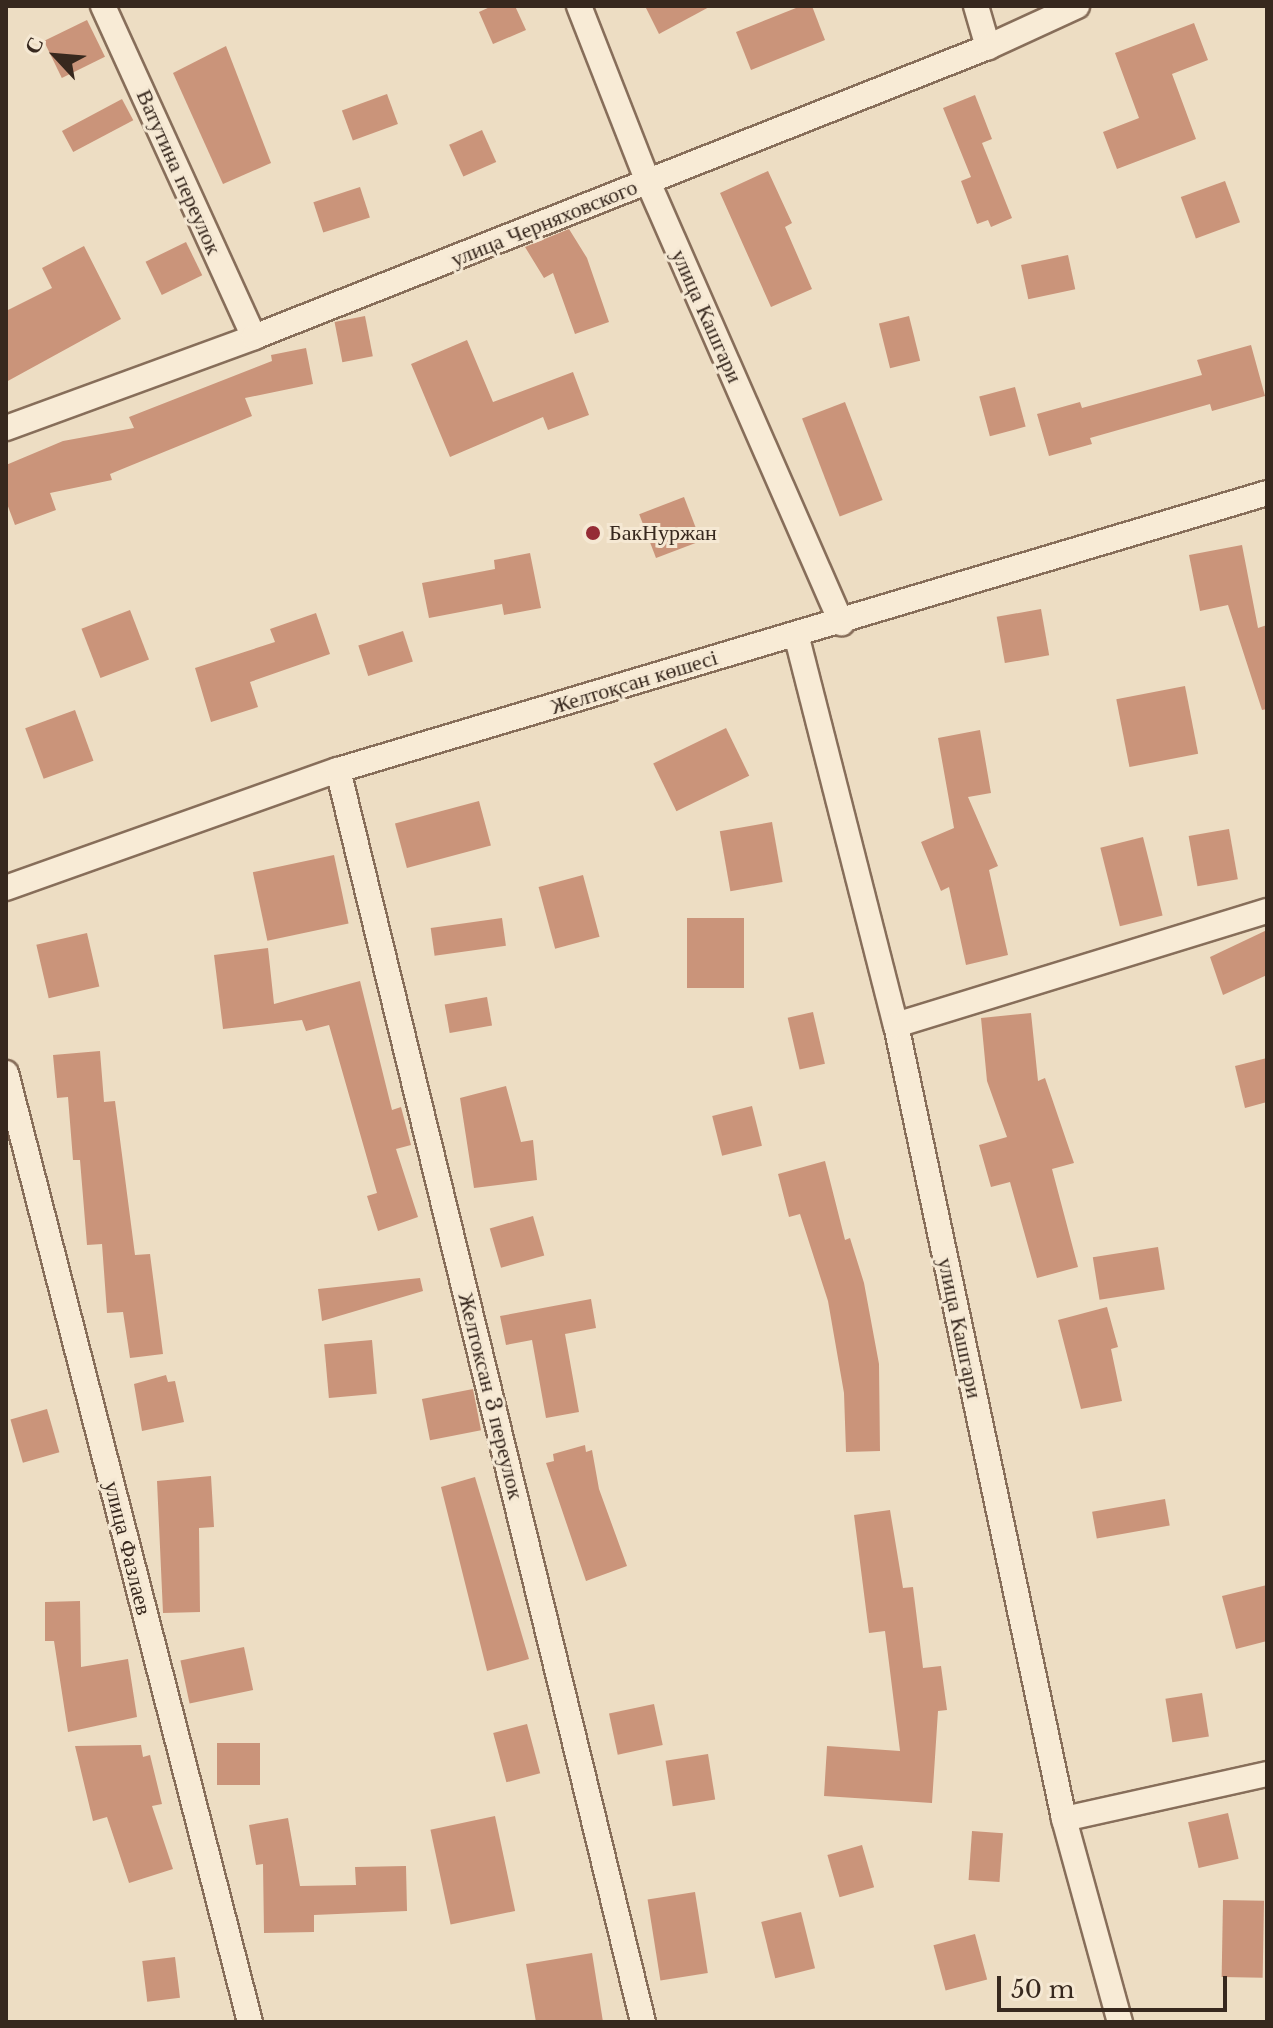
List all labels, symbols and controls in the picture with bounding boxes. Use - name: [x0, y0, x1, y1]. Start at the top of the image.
- north arrow: [16, 16, 96, 96]
- text: С: [18, 32, 50, 58]
- street label: Ватутина переулок: [131, 85, 227, 259]
- street label: улица Черняховского: [447, 174, 641, 272]
- street label: улица Кашгари: [666, 245, 748, 387]
- place label: БакНуржан: [609, 520, 717, 546]
- marker: БакНуржан: [584, 524, 602, 542]
- street label: Желтоқсан көшесі: [547, 644, 721, 720]
- street label: улица Кашгари: [932, 1255, 988, 1401]
- street label: Желтоксан 3 переулок: [453, 1290, 529, 1502]
- street label: улица Фазлаев: [99, 1478, 157, 1618]
- scale bar: [1001, 1960, 1231, 2010]
- text: 50 m: [1011, 1975, 1074, 2004]

